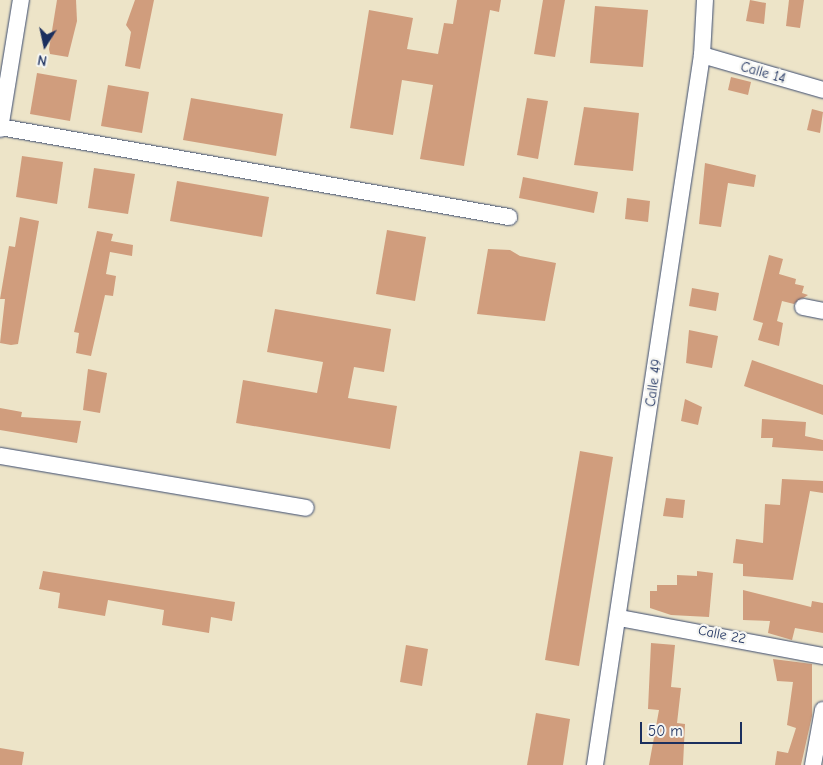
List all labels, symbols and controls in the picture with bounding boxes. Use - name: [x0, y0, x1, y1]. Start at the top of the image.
- north arrow: [20, 20, 70, 70]
- text: N: [36, 51, 48, 69]
- street label: Calle 14: [739, 59, 787, 87]
- street label: Calle 49: [642, 358, 666, 408]
- street label: Calle 22: [697, 622, 747, 648]
- scale bar: [643, 712, 746, 744]
- text: 50 m: [648, 722, 683, 740]

